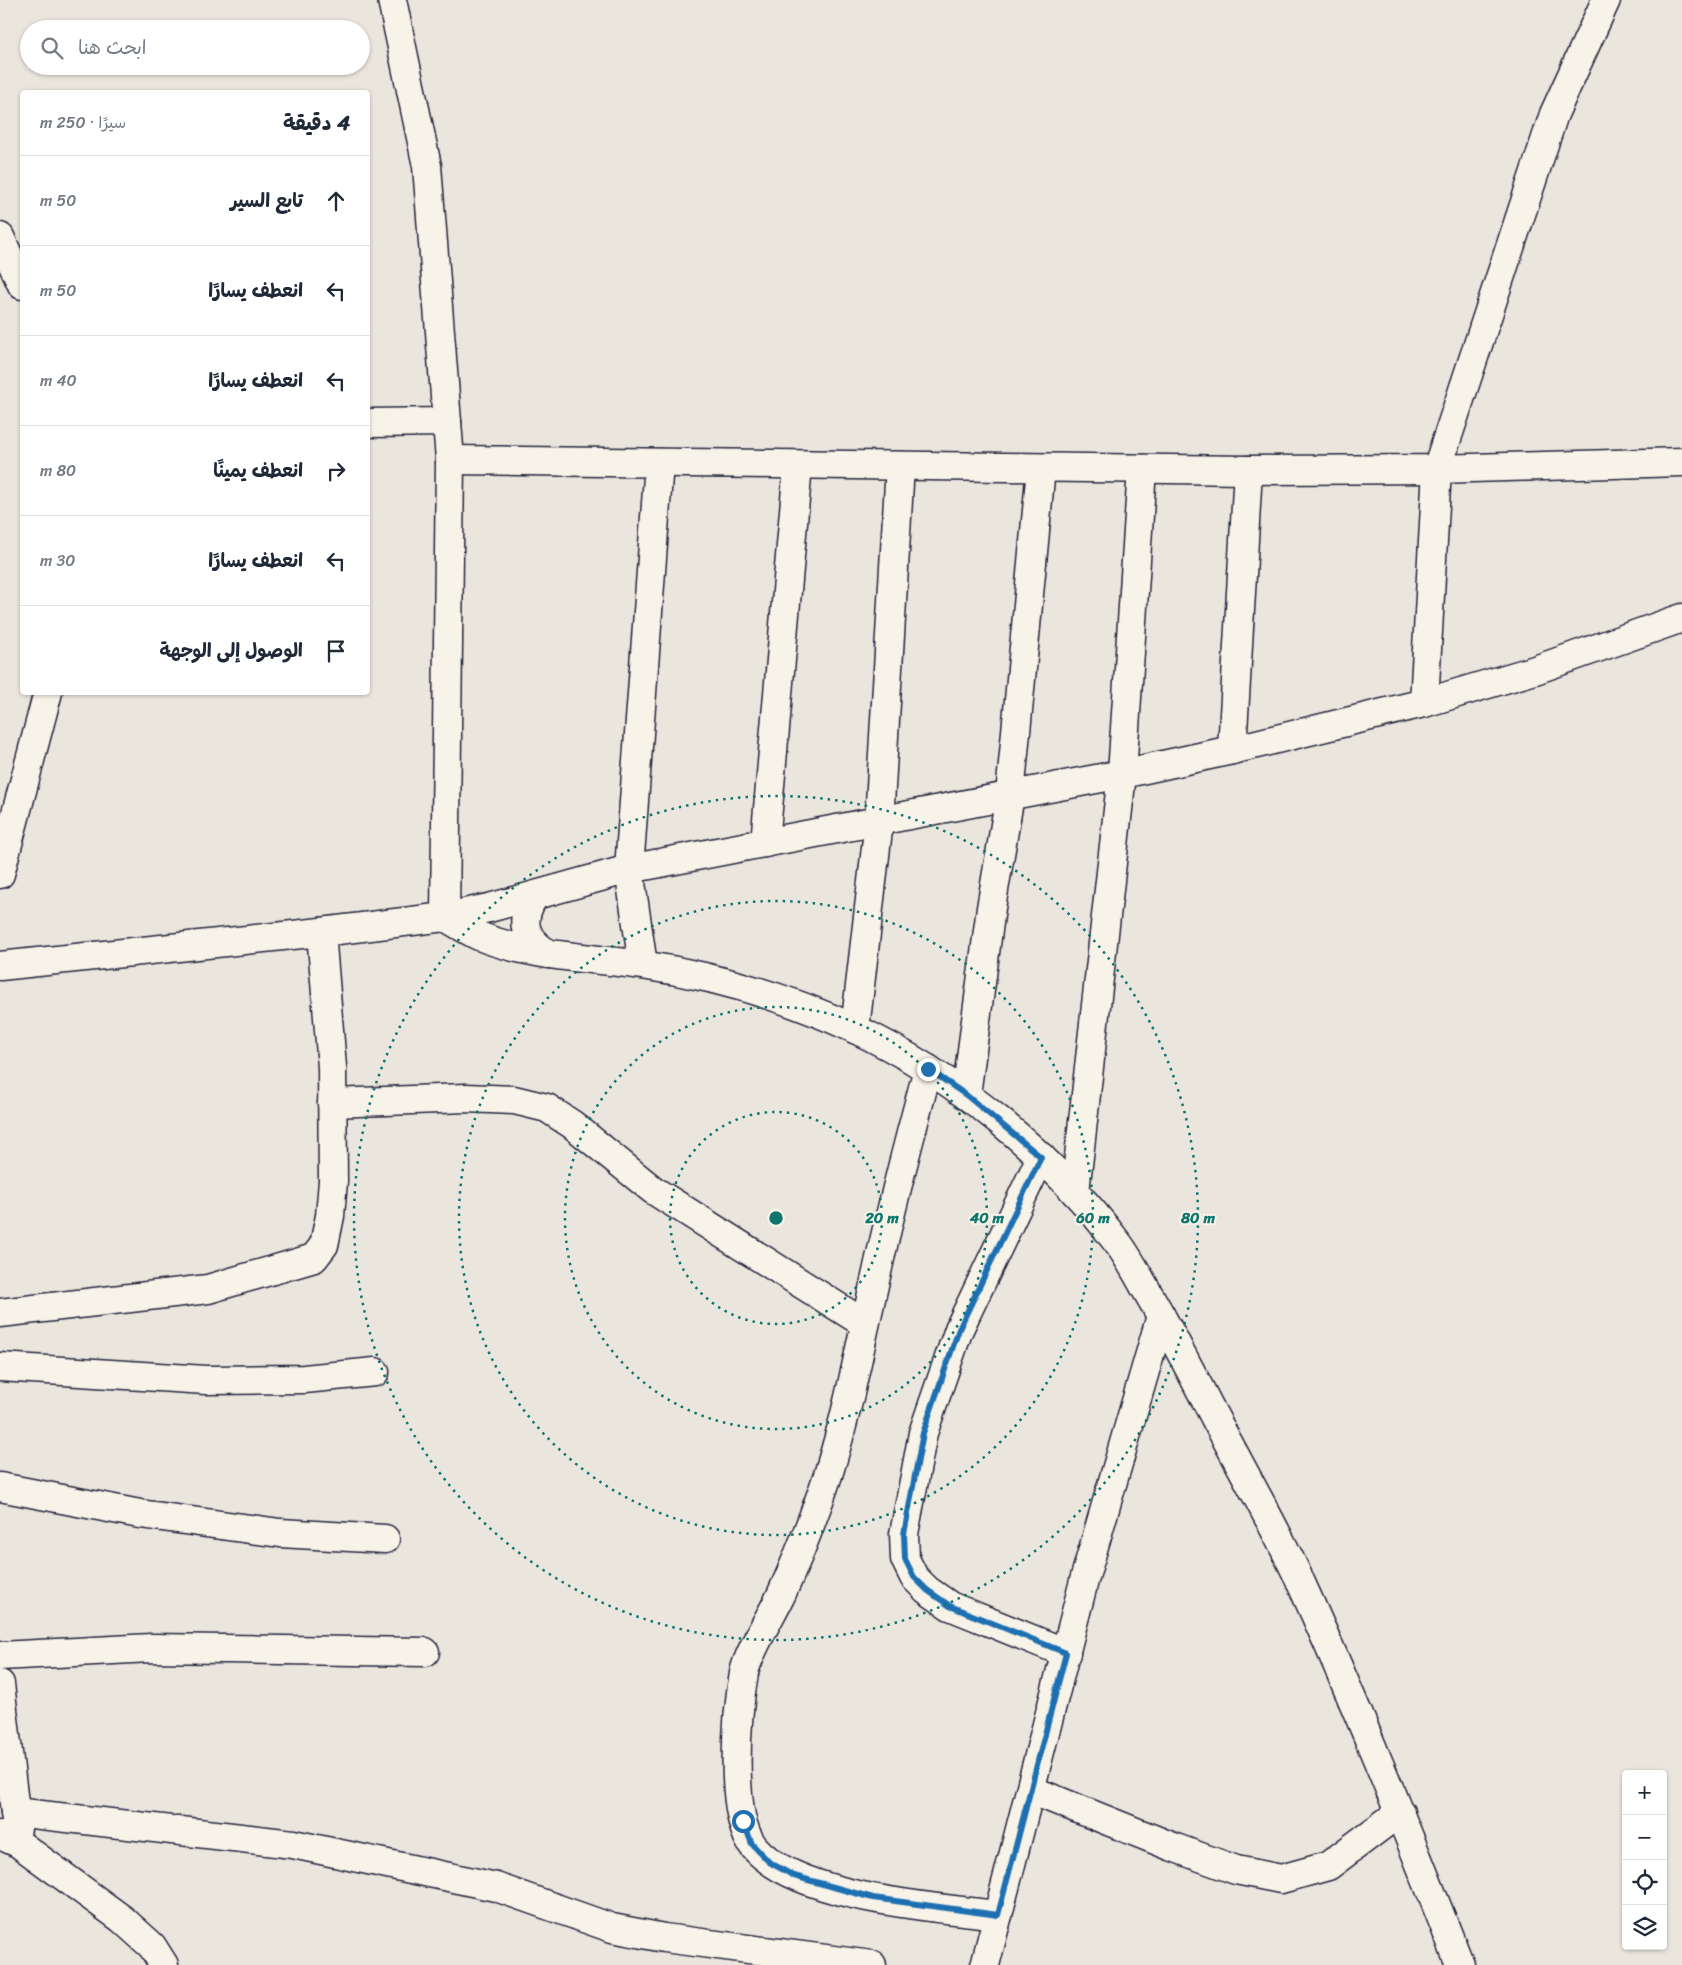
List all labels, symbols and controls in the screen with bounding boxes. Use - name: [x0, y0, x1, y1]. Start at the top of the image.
- search box: [20, 20, 370, 75]
- text: ابحث هنا: [78, 31, 146, 64]
- icon: search: [38, 34, 66, 62]
- text: 4 دقيقة: [283, 104, 350, 142]
- text: سيرًا · 250 m: [40, 108, 126, 137]
- text: تابع السير: [230, 184, 303, 217]
- text: 50 m: [40, 186, 76, 215]
- icon: ahead: [322, 187, 350, 215]
- text: انعطف يسارًا: [208, 274, 303, 307]
- text: 50 m: [40, 276, 76, 305]
- icon: left: [322, 277, 350, 305]
- text: انعطف يسارًا: [208, 364, 303, 397]
- text: 40 m: [40, 366, 77, 395]
- icon: left: [322, 367, 350, 395]
- text: انعطف يمينًا: [213, 454, 303, 487]
- text: 80 m: [40, 456, 76, 485]
- icon: right: [322, 457, 350, 485]
- text: انعطف يسارًا: [208, 544, 303, 577]
- text: 30 m: [40, 546, 75, 575]
- icon: left: [322, 547, 350, 575]
- text: الوصول إلى الوجهة: [160, 634, 303, 667]
- icon: arrive: [322, 637, 350, 665]
- route end: [917, 1058, 940, 1081]
- text: 20 m: [864, 1205, 899, 1231]
- text: 40 m: [969, 1205, 1005, 1231]
- text: 60 m: [1075, 1205, 1110, 1231]
- text: 80 m: [1180, 1205, 1215, 1231]
- centre of rings: [767, 1209, 785, 1227]
- map controls: [1622, 1770, 1667, 1950]
- button: +: [1622, 1770, 1667, 1815]
- route start: [732, 1810, 755, 1833]
- button: −: [1622, 1815, 1667, 1860]
- button: locate: [1622, 1860, 1667, 1905]
- button: layers: [1622, 1905, 1667, 1950]

